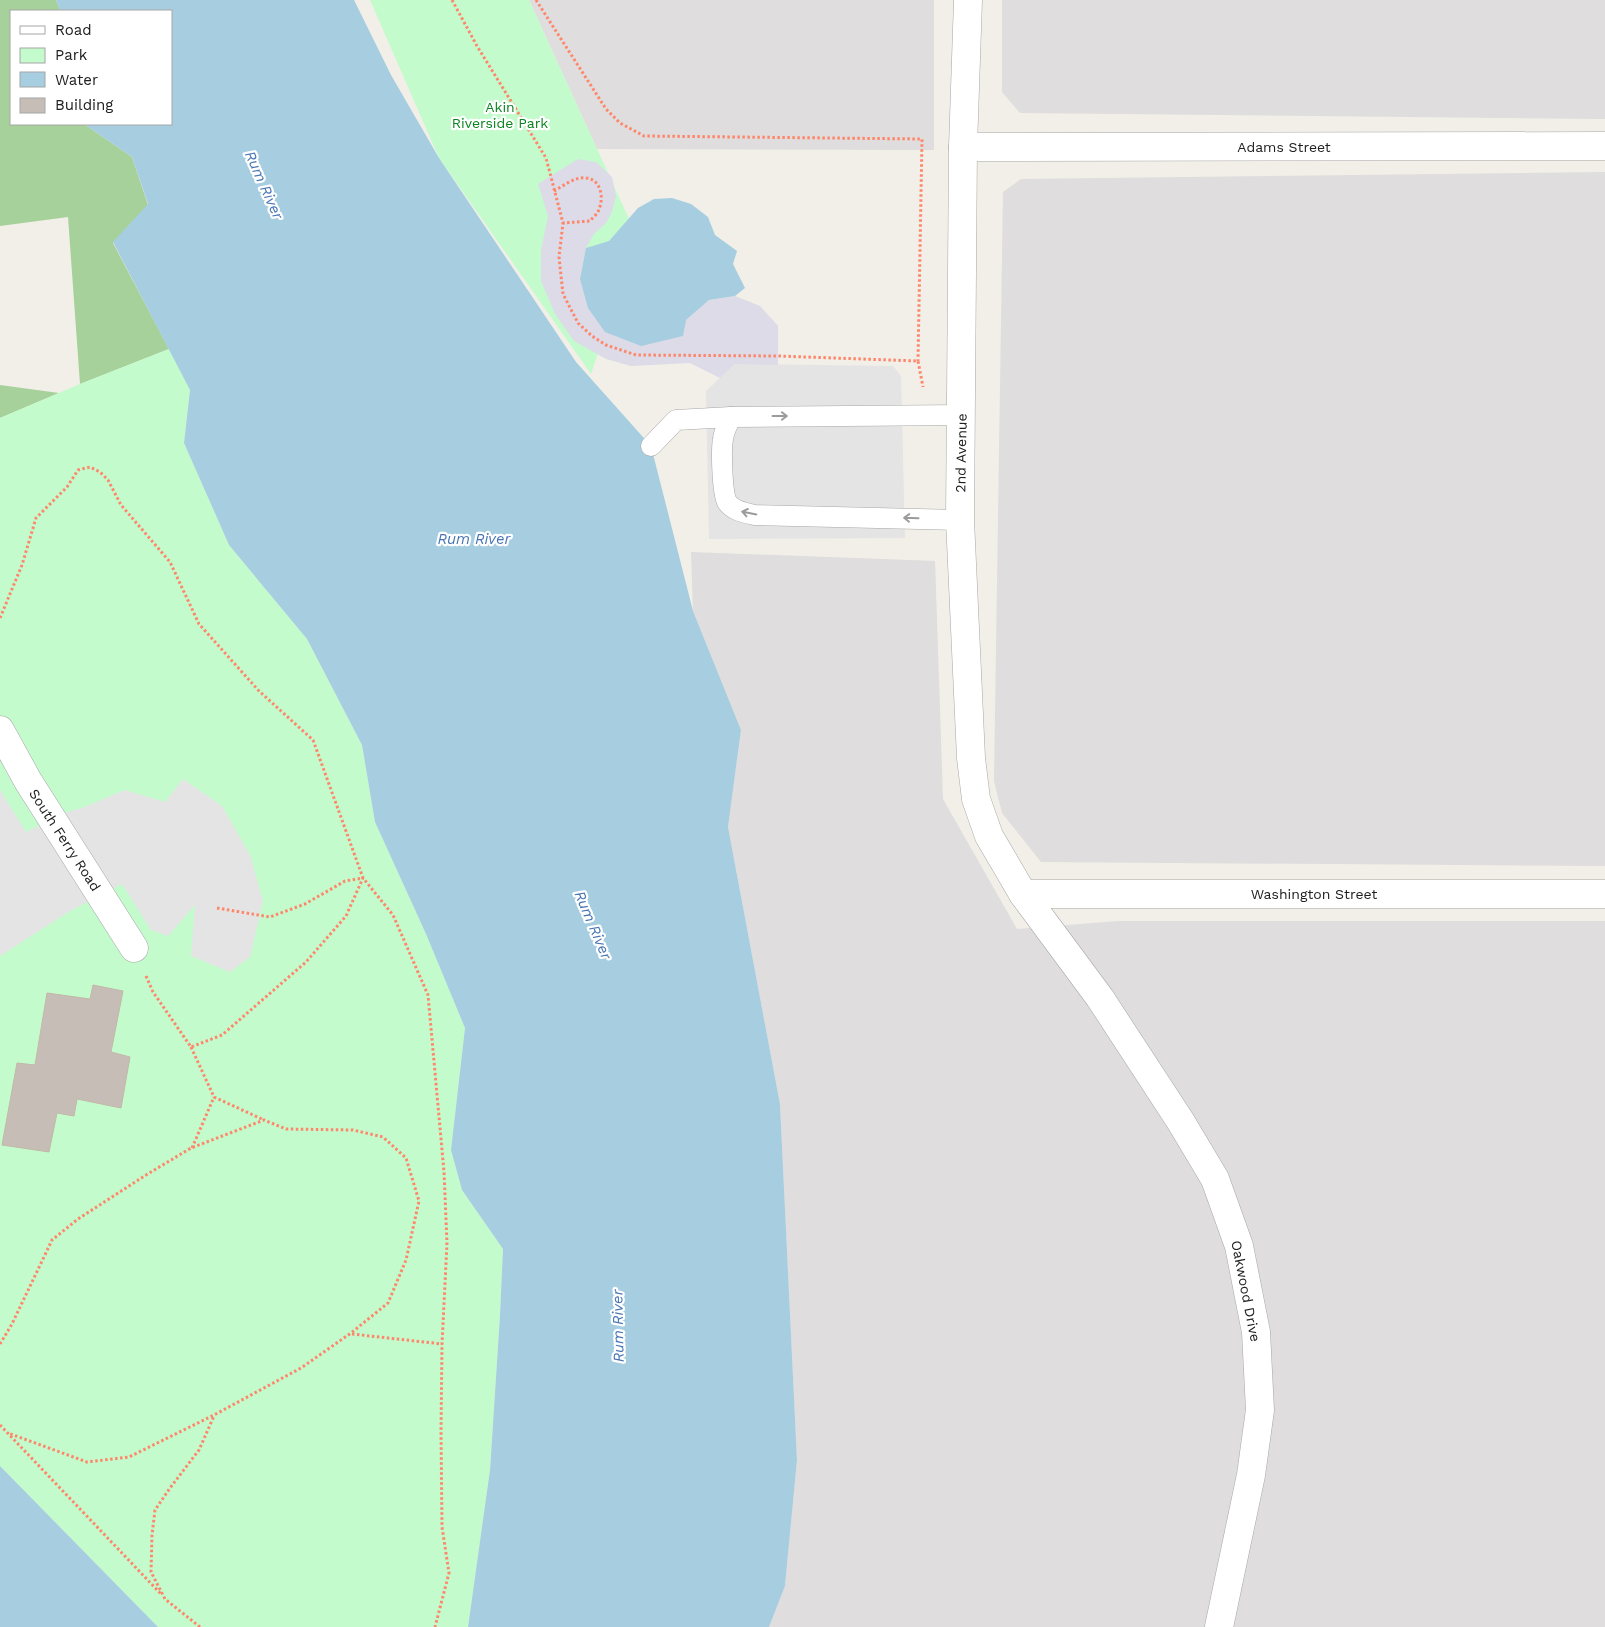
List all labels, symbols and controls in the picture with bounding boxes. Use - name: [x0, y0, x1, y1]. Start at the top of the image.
- legend: [10, 10, 172, 125]
- text: Road: [55, 21, 92, 39]
- text: Park: [55, 46, 88, 64]
- text: Water: [55, 71, 98, 89]
- text: Building: [55, 96, 113, 114]
- park label: Akin Riverside Park: [452, 99, 548, 131]
- street label: Adams Street: [1237, 139, 1331, 155]
- water label: Rum River: [241, 148, 288, 223]
- one-way arrow: [771, 411, 787, 421]
- street label: 2nd Avenue: [952, 413, 970, 493]
- one-way arrow: [742, 508, 758, 517]
- one-way arrow: [904, 514, 920, 523]
- water label: Rum River: [438, 530, 512, 548]
- street label: South Ferry Road: [26, 786, 104, 894]
- street label: Washington Street: [1251, 886, 1377, 902]
- water label: Rum River: [570, 888, 616, 963]
- street label: Oakwood Drive: [1228, 1239, 1264, 1343]
- water label: Rum River: [608, 1288, 628, 1363]

